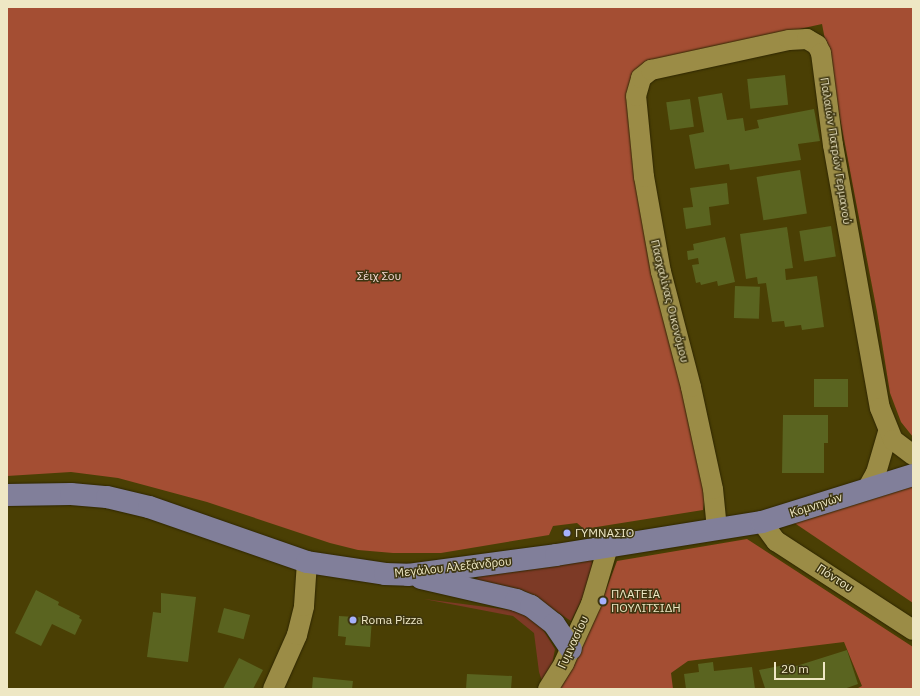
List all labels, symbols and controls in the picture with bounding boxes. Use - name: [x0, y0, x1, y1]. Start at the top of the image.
- street label: Παλαιών Πατρών Γερμανού: [817, 76, 855, 226]
- street label: Πασχαλίνας Οικονόμου: [648, 238, 692, 364]
- park label: Σέιχ Σου: [357, 269, 401, 283]
- street label: Κομνηνών: [788, 490, 844, 520]
- place label: ΓΥΜΝΑΣΙΟ: [575, 526, 634, 540]
- marker: ΓΥΜΝΑΣΙΟ: [562, 528, 572, 538]
- street label: Μεγάλου Αλεξάνδρου: [394, 554, 512, 580]
- street label: Πόντου: [814, 561, 856, 595]
- place label: ΠΛΑΤΕΙΑ ΠΟΥΛΙΤΣΙΔΗ: [611, 587, 681, 615]
- marker: ΠΛΑΤΕΙΑ ΠΟΥΛΙΤΣΙΔΗ: [598, 596, 608, 606]
- place label: Roma Pizza: [361, 613, 423, 627]
- street label: Γυμνασίου: [555, 613, 591, 671]
- marker: Roma Pizza: [348, 615, 358, 625]
- scale bar: [776, 654, 827, 680]
- text: 20 m: [781, 661, 809, 676]

